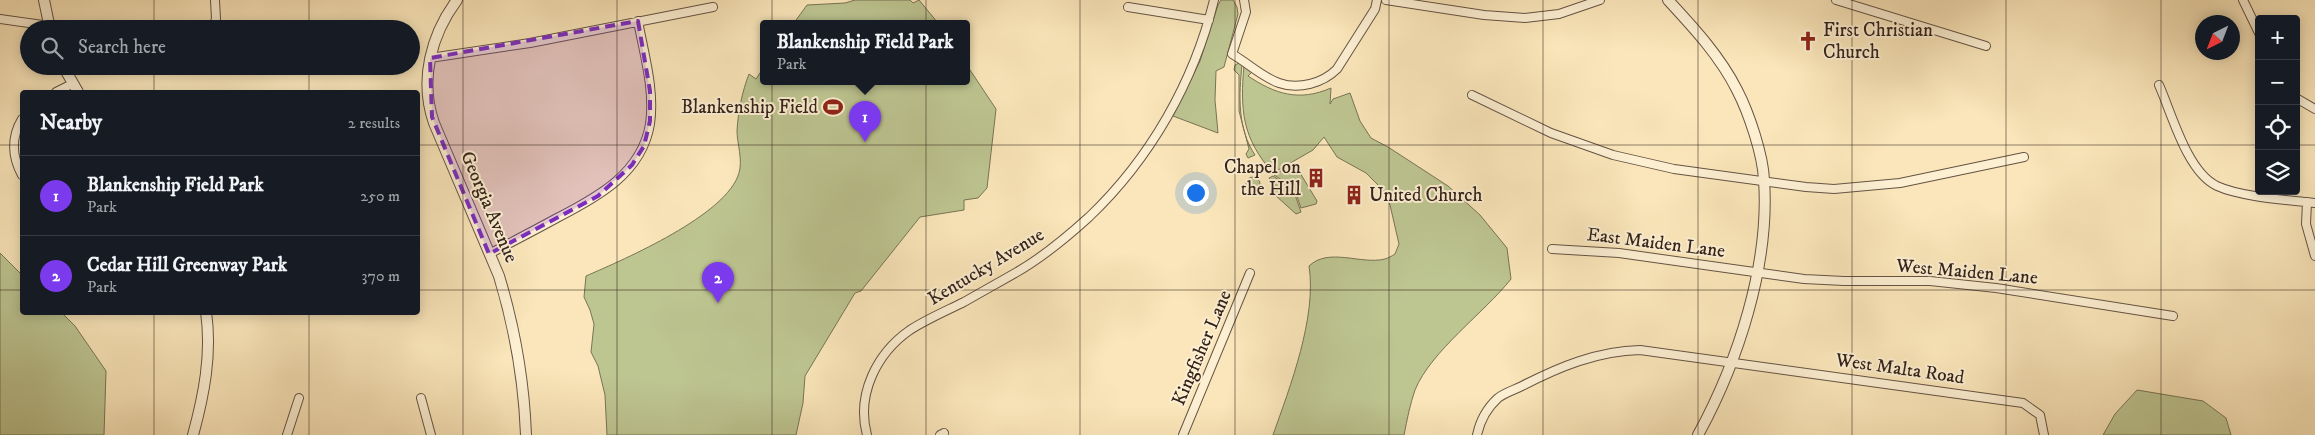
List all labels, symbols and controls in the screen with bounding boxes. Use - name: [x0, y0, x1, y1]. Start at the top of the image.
- north arrow: [2195, 15, 2240, 60]
- map controls: [2255, 15, 2300, 195]
- button: +: [2255, 15, 2300, 60]
- place label: First Christian Church: [1823, 19, 1933, 64]
- search box: [20, 20, 420, 75]
- popup: [760, 20, 970, 85]
- church icon: First Christian Church: [1797, 30, 1819, 52]
- text: Blankenship Field Park: [777, 31, 953, 54]
- icon: search: [38, 34, 66, 62]
- text: Search here: [78, 36, 166, 59]
- text: Park: [777, 54, 807, 74]
- button: −: [2255, 60, 2300, 105]
- place label: Blankenship Field: [681, 96, 819, 119]
- sports icon: Blankenship Field: [822, 96, 844, 118]
- pin: 1: [849, 101, 881, 142]
- button: locate: [2255, 105, 2300, 150]
- text: Nearby: [40, 110, 102, 136]
- text: 2 results: [348, 113, 400, 133]
- street label: Georgia Avenue: [455, 148, 523, 266]
- button: layers: [2255, 150, 2300, 195]
- place label: Chapel on the Hill: [1224, 156, 1301, 201]
- building icon: Chapel on the Hill: [1305, 167, 1327, 189]
- text: Blankenship Field Park: [87, 174, 264, 197]
- your location: [1183, 180, 1209, 206]
- building icon: United Church: [1343, 184, 1365, 206]
- place label: United Church: [1369, 184, 1482, 207]
- text: 1: [53, 186, 59, 206]
- text: 250 m: [360, 186, 400, 206]
- text: Park: [87, 197, 117, 217]
- street label: Kentucky Avenue: [924, 223, 1048, 311]
- street label: East Maiden Lane: [1586, 223, 1727, 263]
- text: Cedar Hill Greenway Park: [87, 254, 287, 277]
- street label: West Maiden Lane: [1894, 254, 2039, 290]
- pin: 2: [702, 262, 734, 303]
- text: 2: [52, 266, 60, 286]
- text: 370 m: [362, 266, 400, 286]
- text: Park: [87, 277, 117, 297]
- street label: Kingfisher Lane: [1167, 287, 1237, 409]
- street label: West Malta Road: [1833, 348, 1966, 389]

